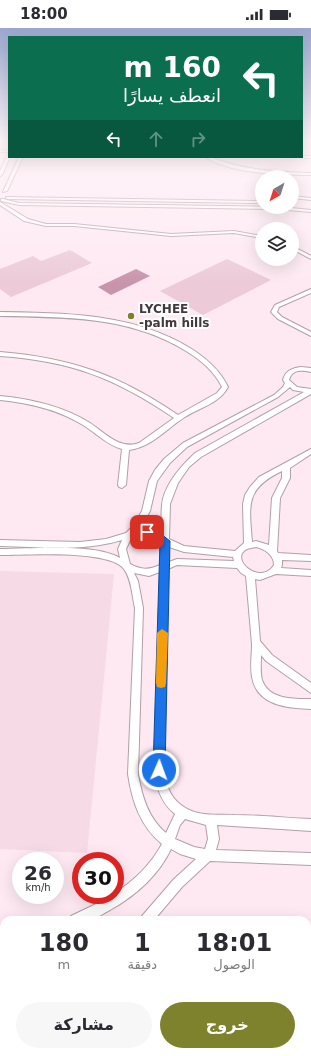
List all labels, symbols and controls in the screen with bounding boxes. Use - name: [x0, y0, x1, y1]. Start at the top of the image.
- text: 18:00: [20, 5, 68, 23]
- text: 160 m: [124, 51, 221, 84]
- icon: left: [235, 52, 287, 104]
- text: انعطف يسارًا: [123, 85, 221, 106]
- icon: left: [103, 128, 125, 150]
- icon: ahead: [145, 128, 167, 150]
- icon: right: [187, 128, 209, 150]
- north arrow: [255, 170, 299, 214]
- map controls: [255, 170, 299, 266]
- button: layers: [255, 222, 299, 266]
- place label: LYCHEE -palm hills: [139, 302, 210, 330]
- marker: LYCHEE -palm hills: [126, 311, 136, 321]
- pin: [130, 515, 164, 549]
- icon: arrive: [136, 521, 158, 543]
- position arrow: [138, 749, 180, 791]
- speed limit sign: 30: [72, 852, 124, 904]
- text: 26: [24, 861, 52, 885]
- text: km/h: [25, 882, 51, 893]
- text: 180: [39, 929, 89, 957]
- text: 1: [134, 929, 151, 957]
- text: 18:01: [196, 929, 272, 957]
- text: m: [57, 957, 70, 972]
- text: دقيقة: [128, 957, 157, 972]
- text: الوصول: [213, 957, 255, 972]
- button: مشاركة: [16, 1002, 152, 1048]
- button: خروج: [160, 1002, 295, 1048]

